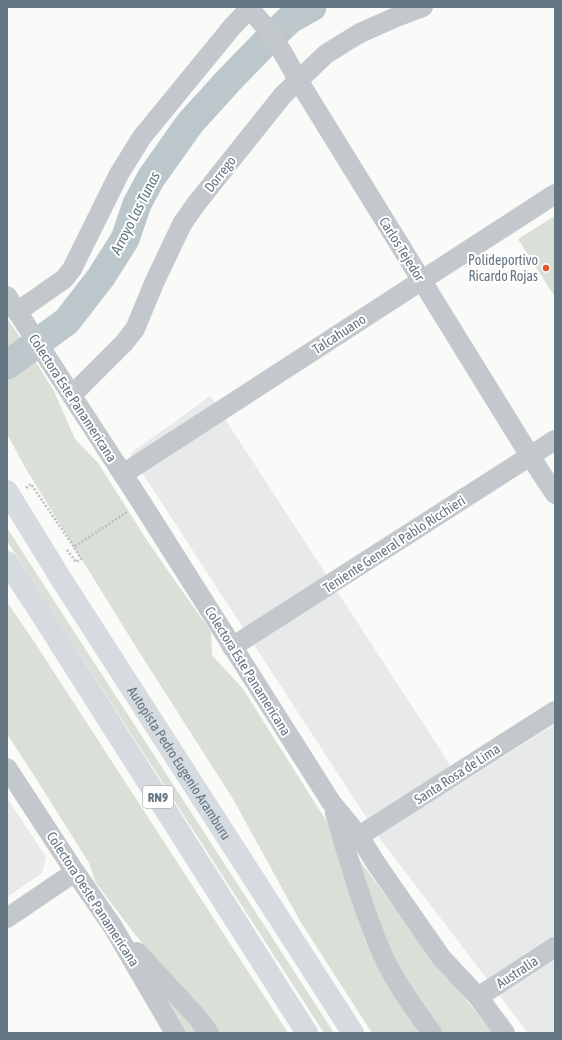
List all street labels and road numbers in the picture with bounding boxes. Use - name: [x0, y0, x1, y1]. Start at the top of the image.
- street label: Dorrego: [201, 153, 239, 195]
- street label: Carlos Tejedor: [376, 214, 428, 285]
- street label: Talcahuano: [309, 311, 369, 357]
- street label: Colectora Este Panamericana: [26, 331, 120, 465]
- street label: Teniente General Pablo Ricchieri: [320, 492, 468, 596]
- street label: Colectora Este Panamericana: [202, 604, 294, 738]
- street label: Autopista Pedro Eugenio Aramburu: [124, 683, 234, 843]
- street label: Santa Rosa de Lima: [411, 740, 503, 808]
- road number: RN9: [143, 786, 173, 808]
- street label: Colectora Oeste Panamericana: [43, 829, 143, 969]
- street label: Australia: [493, 953, 541, 991]

